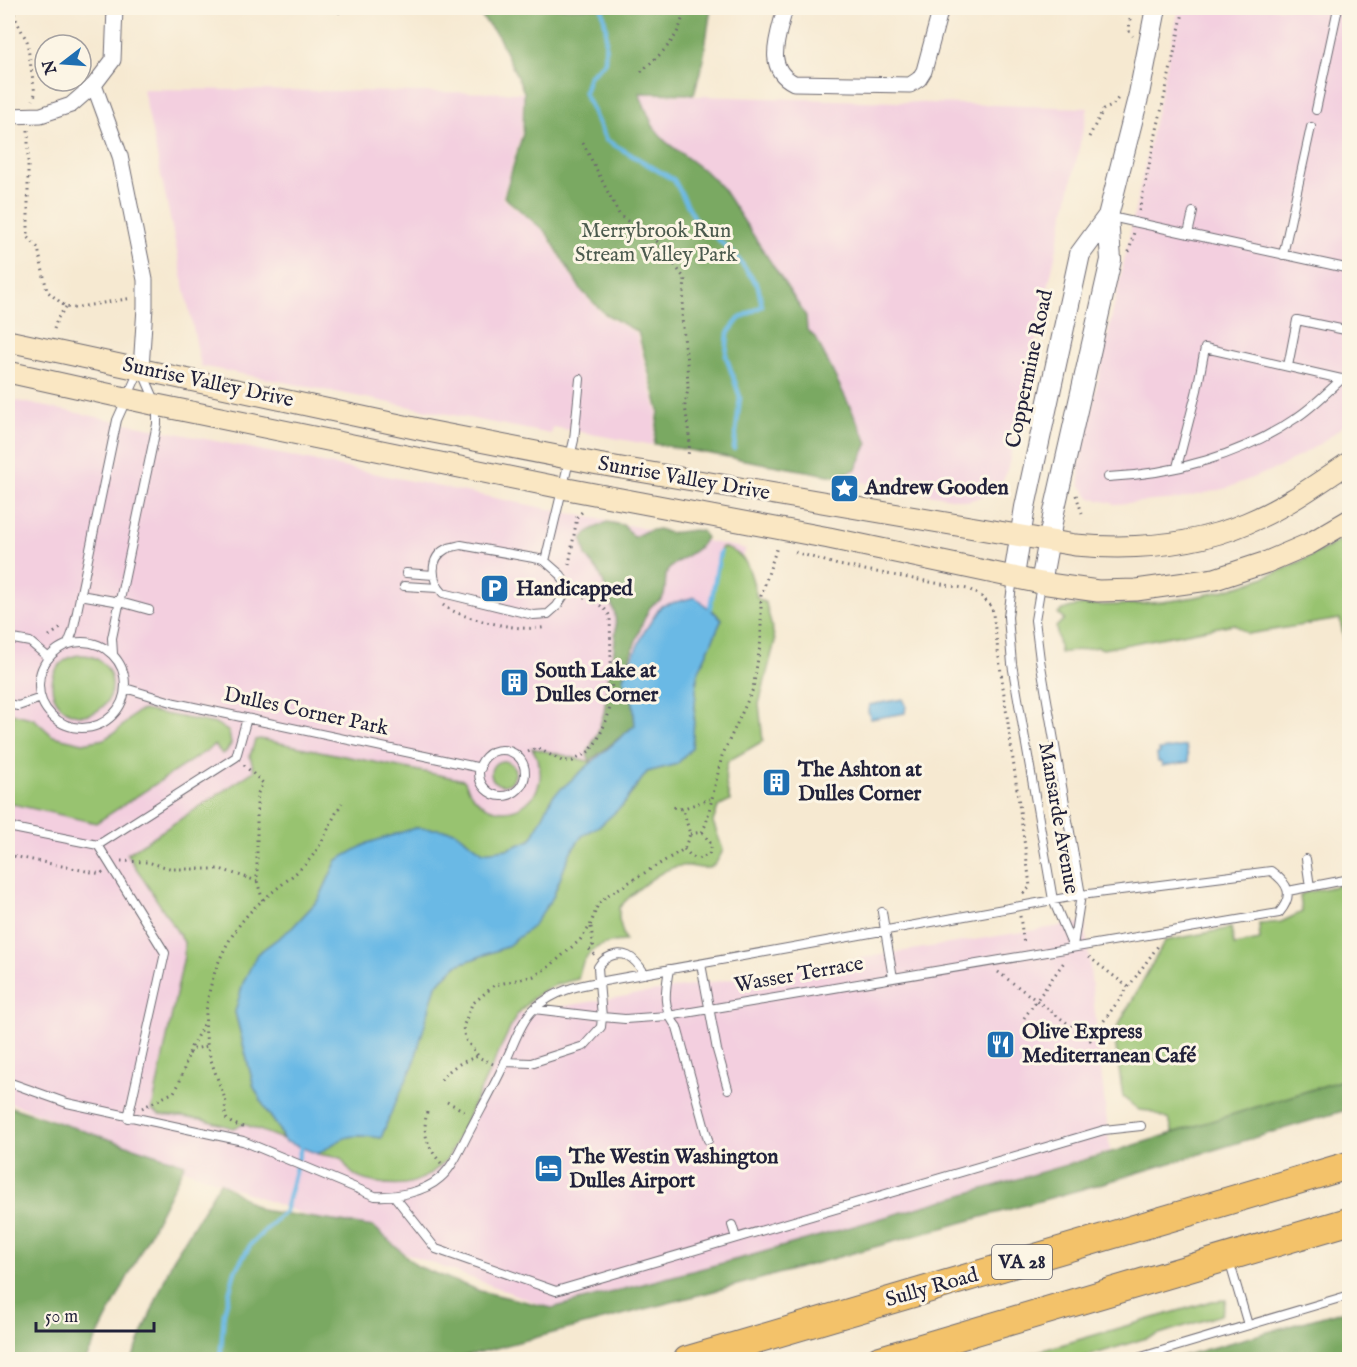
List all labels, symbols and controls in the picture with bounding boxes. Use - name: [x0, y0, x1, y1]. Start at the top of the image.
- north arrow: [33, 33, 93, 93]
- text: N: [39, 57, 62, 77]
- park label: Merrybrook Run Stream Valley Park: [575, 218, 738, 269]
- street label: Coppermine Road: [1000, 287, 1060, 451]
- street label: Sunrise Valley Drive: [120, 352, 296, 414]
- street label: Sunrise Valley Drive: [596, 451, 772, 507]
- place icon: Andrew Gooden: [828, 472, 860, 504]
- place label: Andrew Gooden: [864, 475, 1009, 502]
- parking icon: Handicapped: [479, 573, 511, 605]
- place label: Handicapped: [516, 576, 634, 603]
- place label: South Lake at Dulles Corner: [535, 658, 659, 709]
- building icon: South Lake at Dulles Corner: [498, 667, 530, 699]
- street label: Dulles Corner Park: [221, 681, 392, 743]
- street label: Mansarde Avenue: [1031, 740, 1085, 896]
- place label: The Ashton at Dulles Corner: [797, 757, 923, 808]
- building icon: The Ashton at Dulles Corner: [761, 766, 793, 798]
- street label: Wasser Terrace: [732, 950, 866, 1000]
- place label: Olive Express Mediterranean Café: [1022, 1019, 1197, 1070]
- restaurant icon: Olive Express Mediterranean Café: [985, 1028, 1017, 1060]
- place label: The Westin Washington Dulles Airport: [568, 1144, 779, 1195]
- hotel icon: The Westin Washington Dulles Airport: [532, 1153, 564, 1185]
- road number: VA 28: [992, 1245, 1052, 1279]
- street label: Sully Road: [882, 1262, 982, 1314]
- scale bar: [36, 1295, 154, 1333]
- text: 50 m: [45, 1306, 78, 1329]

